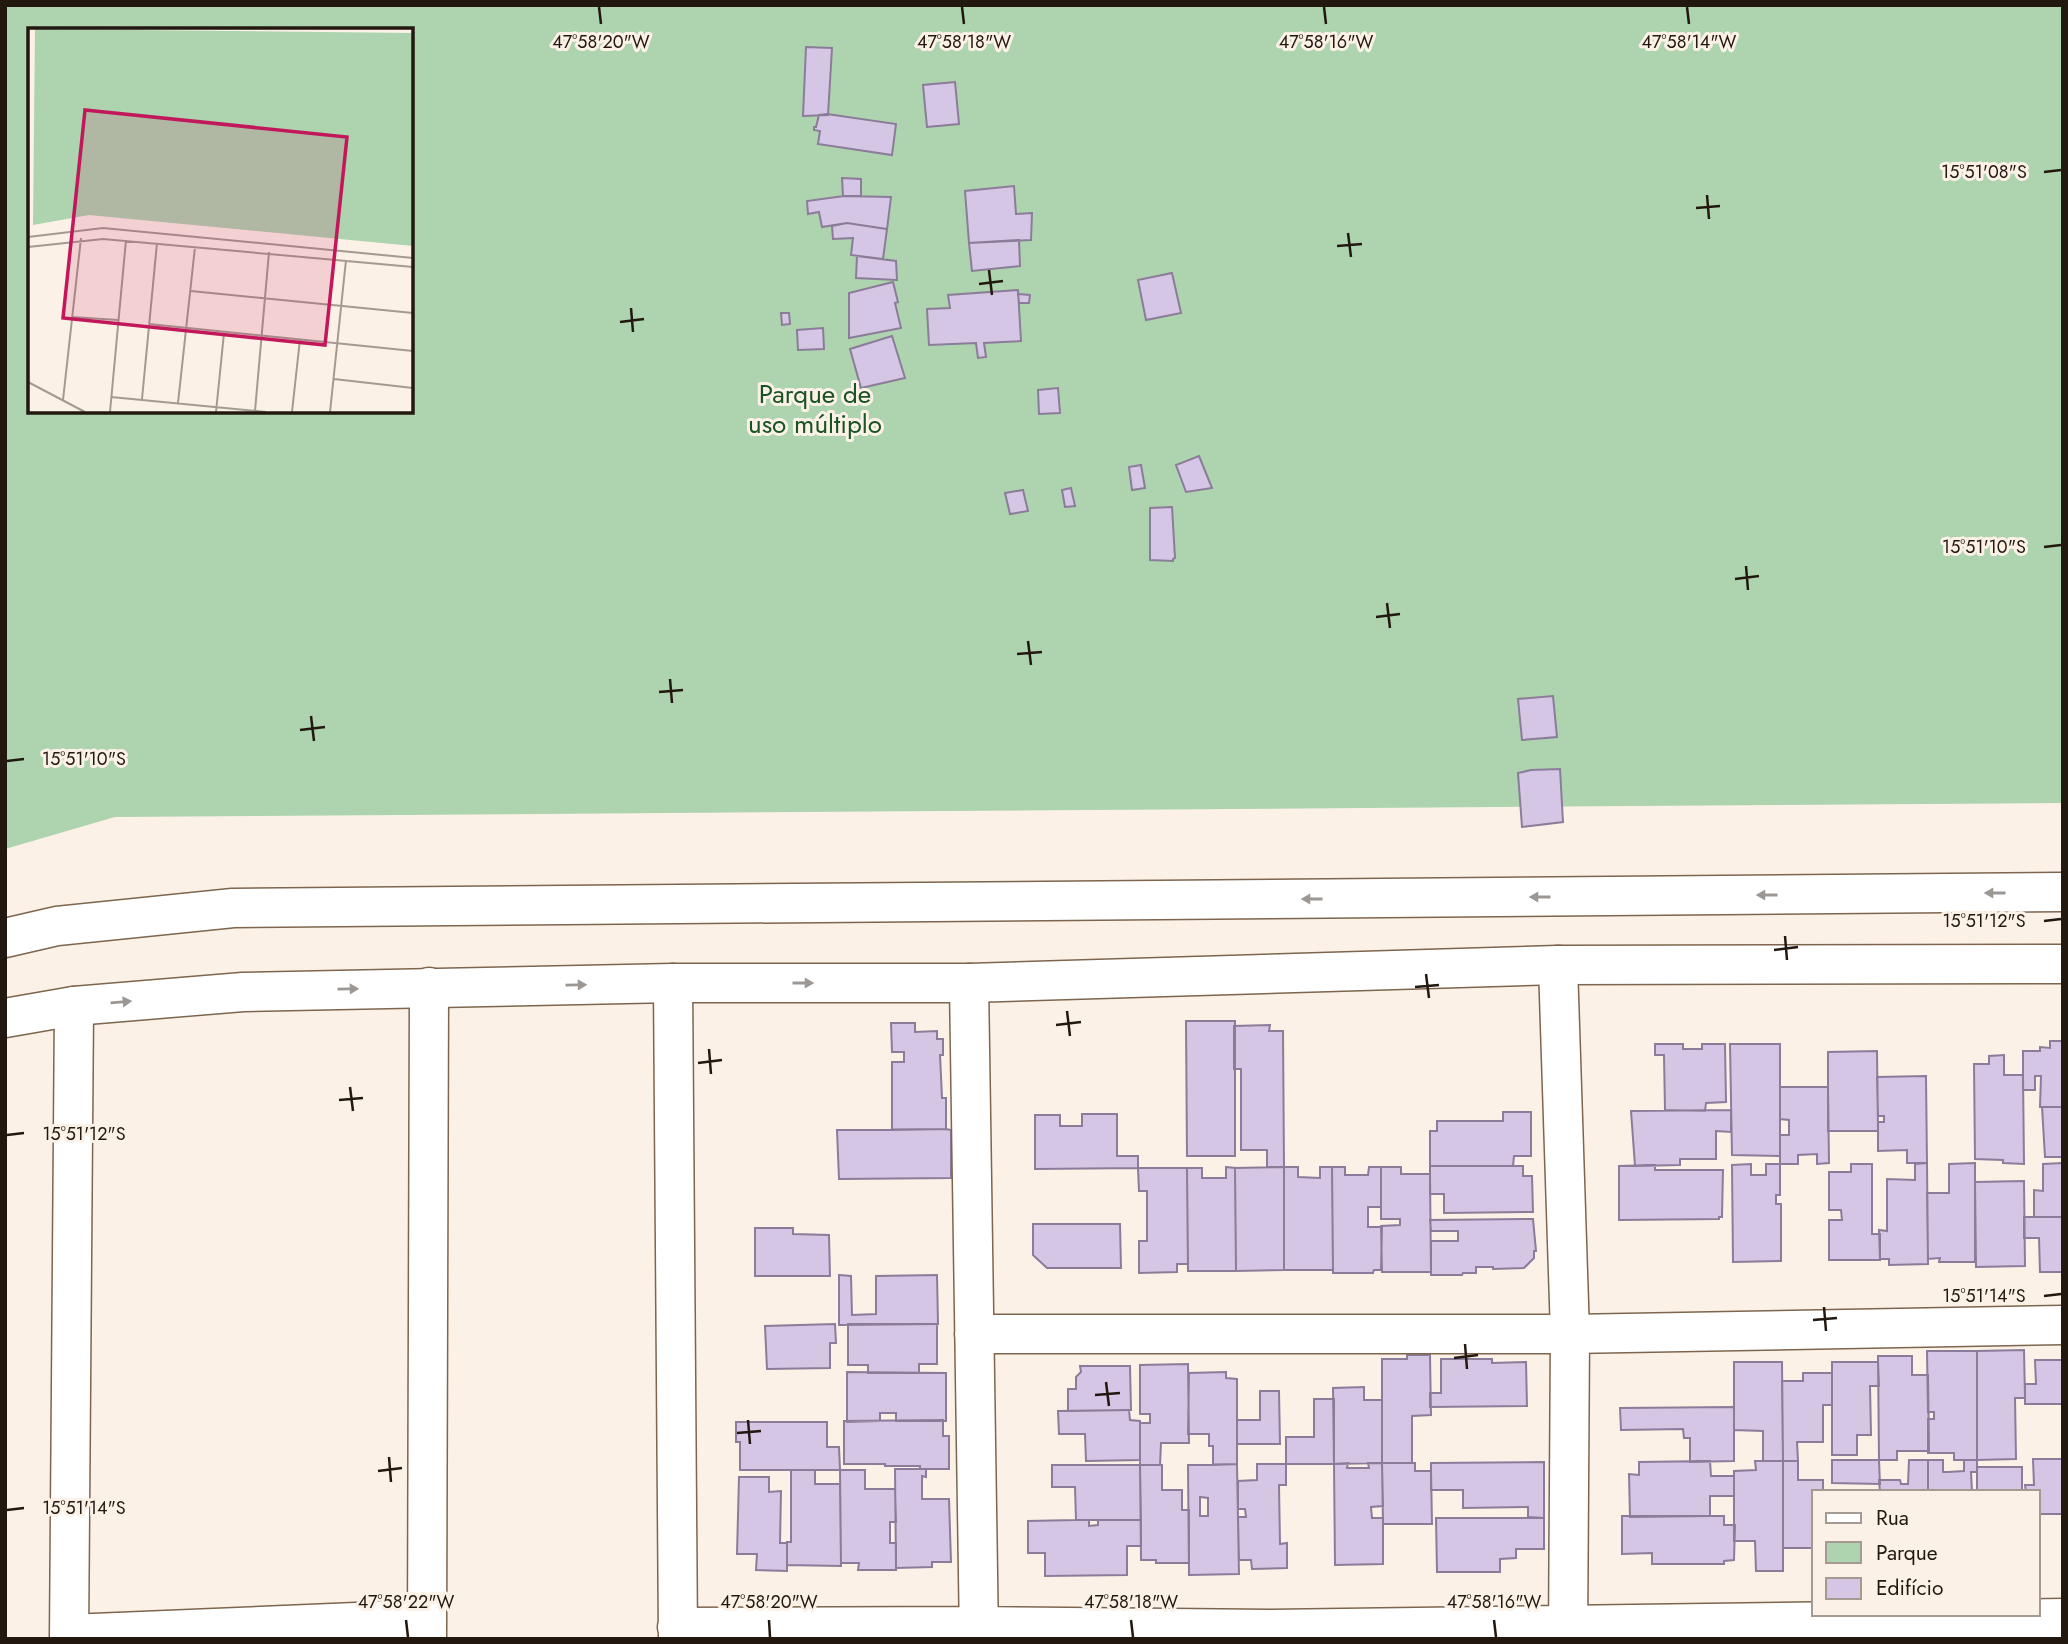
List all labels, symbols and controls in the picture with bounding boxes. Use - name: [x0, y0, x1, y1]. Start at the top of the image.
- inset map: [28, 28, 413, 413]
- text: 47°58'20"W: [552, 29, 650, 55]
- text: 47°58'18"W: [917, 29, 1011, 55]
- text: 47°58'16"W: [1279, 29, 1374, 55]
- text: 47°58'14"W: [1642, 29, 1737, 55]
- text: 15°51'08"S: [1941, 159, 2027, 185]
- park label: Parque de uso múltiplo: [748, 375, 882, 443]
- text: 15°51'10"S: [1942, 534, 2026, 560]
- text: 15°51'10"S: [42, 746, 126, 772]
- one-way arrow: [1983, 887, 2005, 899]
- one-way arrow: [1756, 889, 1778, 901]
- one-way arrow: [1528, 891, 1550, 903]
- one-way arrow: [1301, 893, 1323, 905]
- text: 15°51'12"S: [1942, 908, 2026, 934]
- one-way arrow: [792, 977, 814, 989]
- one-way arrow: [565, 979, 587, 991]
- one-way arrow: [338, 984, 360, 995]
- one-way arrow: [110, 996, 132, 1007]
- text: 15°51'12"S: [42, 1121, 126, 1147]
- text: 15°51'14"S: [1942, 1283, 2026, 1309]
- legend: [1812, 1490, 2040, 1616]
- text: 15°51'14"S: [42, 1495, 126, 1521]
- text: Rua: [1876, 1503, 1909, 1533]
- text: Parque: [1876, 1538, 1938, 1568]
- text: Edifício: [1876, 1573, 1943, 1603]
- text: 47°58'22"W: [358, 1589, 455, 1615]
- text: 47°58'20"W: [720, 1589, 818, 1615]
- text: 47°58'18"W: [1084, 1589, 1178, 1615]
- text: 47°58'16"W: [1447, 1589, 1542, 1615]

